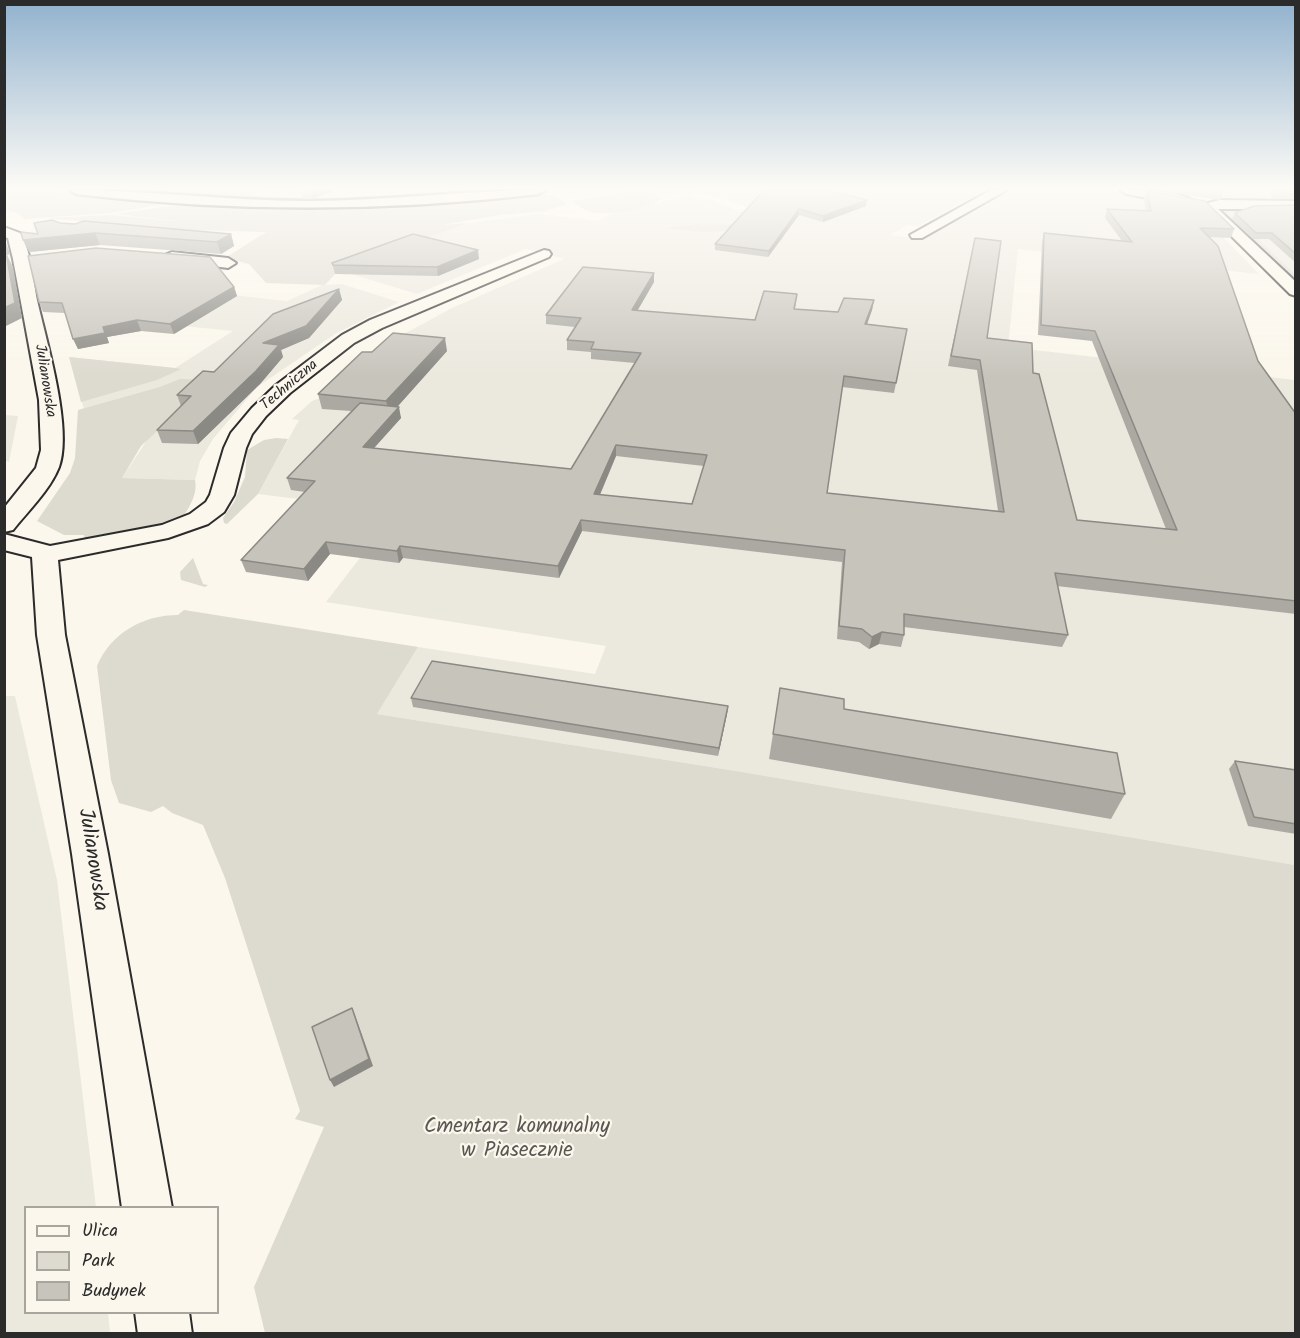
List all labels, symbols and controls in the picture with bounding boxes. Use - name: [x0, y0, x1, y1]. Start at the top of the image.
- street label: Julianowska: [29, 343, 59, 419]
- street label: Techniczna: [258, 357, 322, 415]
- street label: Julianowska: [70, 807, 112, 913]
- park label: Cmentarz komunalny w Piasecznie: [424, 1115, 610, 1165]
- legend: [24, 1206, 219, 1314]
- text: Ulica: [82, 1217, 118, 1246]
- text: Park: [82, 1247, 115, 1276]
- text: Budynek: [82, 1277, 146, 1306]

